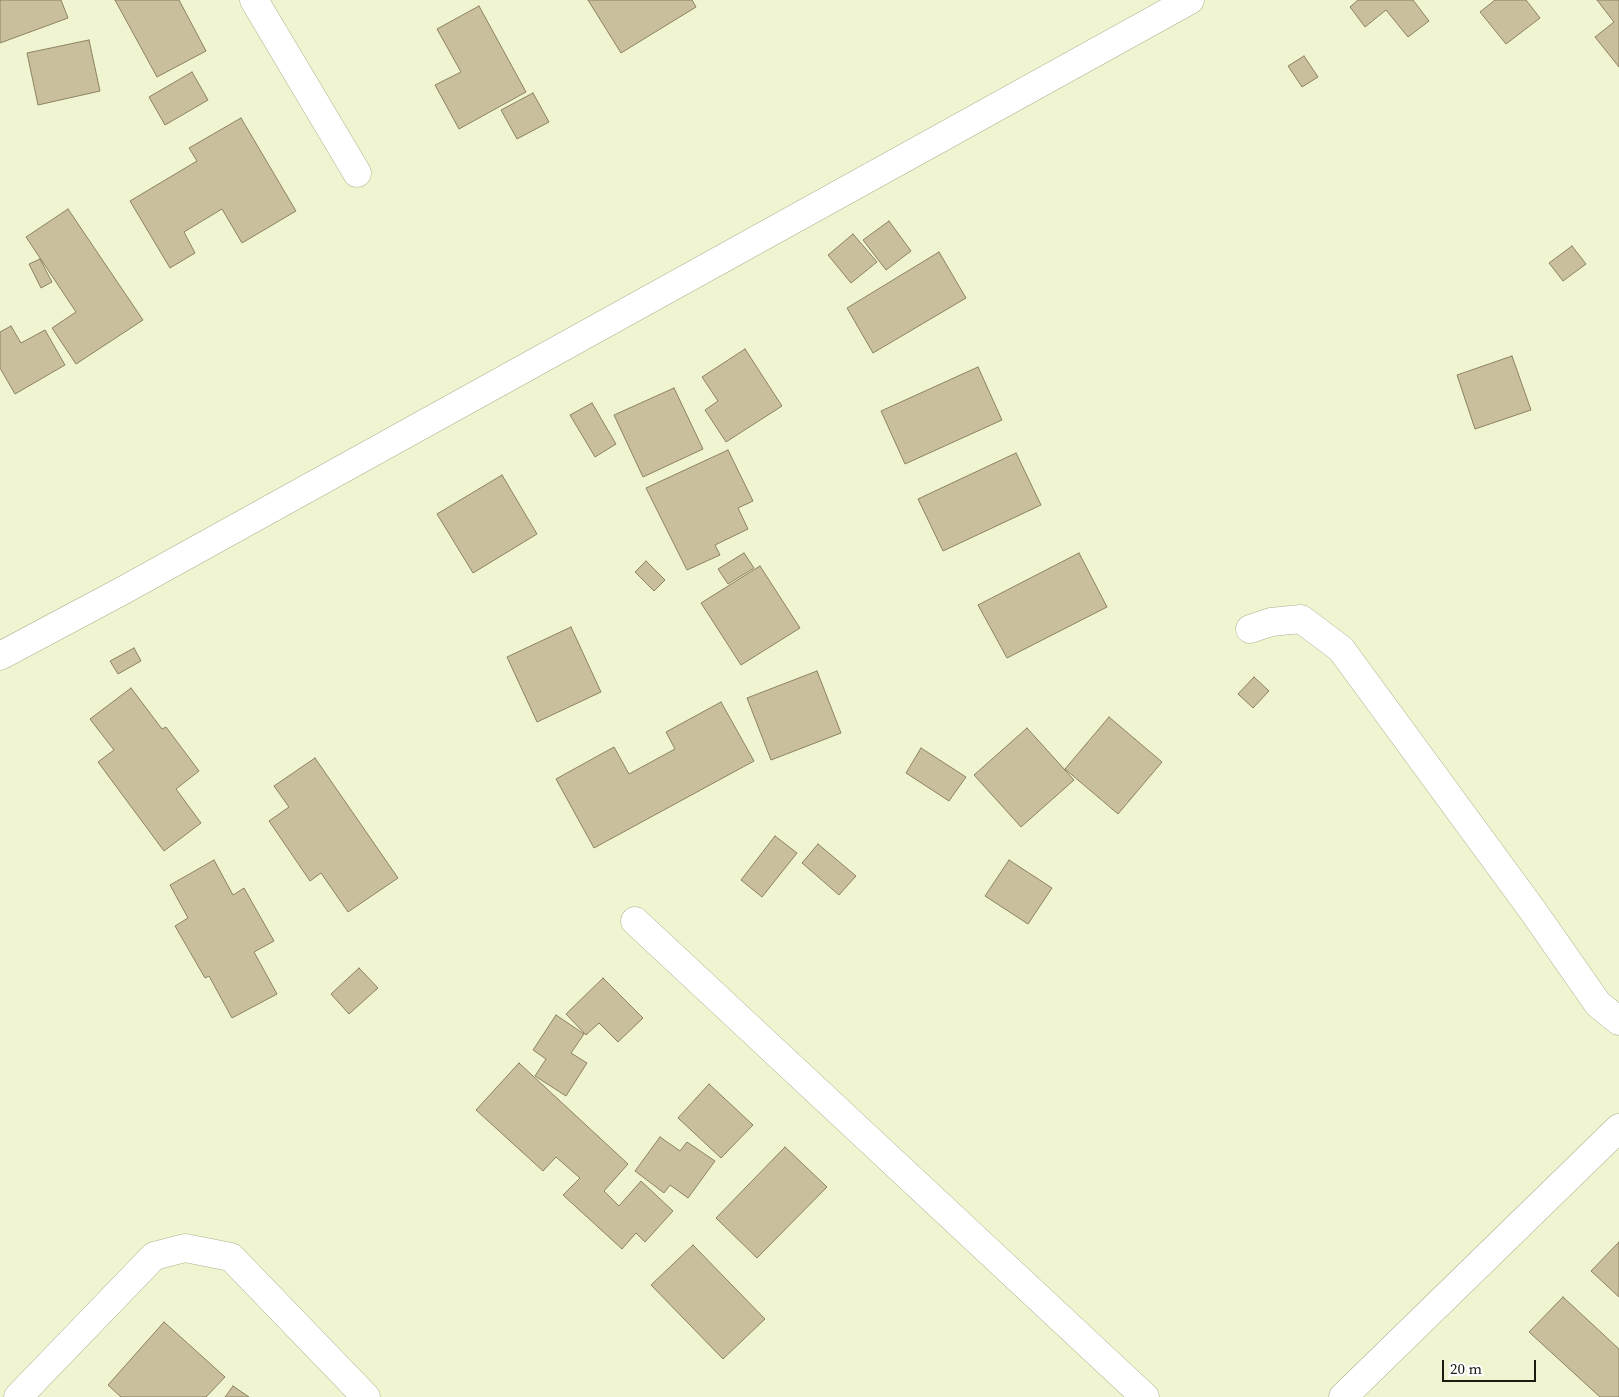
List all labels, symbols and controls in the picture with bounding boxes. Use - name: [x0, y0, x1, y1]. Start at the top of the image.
- scale bar: [1444, 1350, 1538, 1382]
- text: 20 m: [1450, 1358, 1482, 1379]

